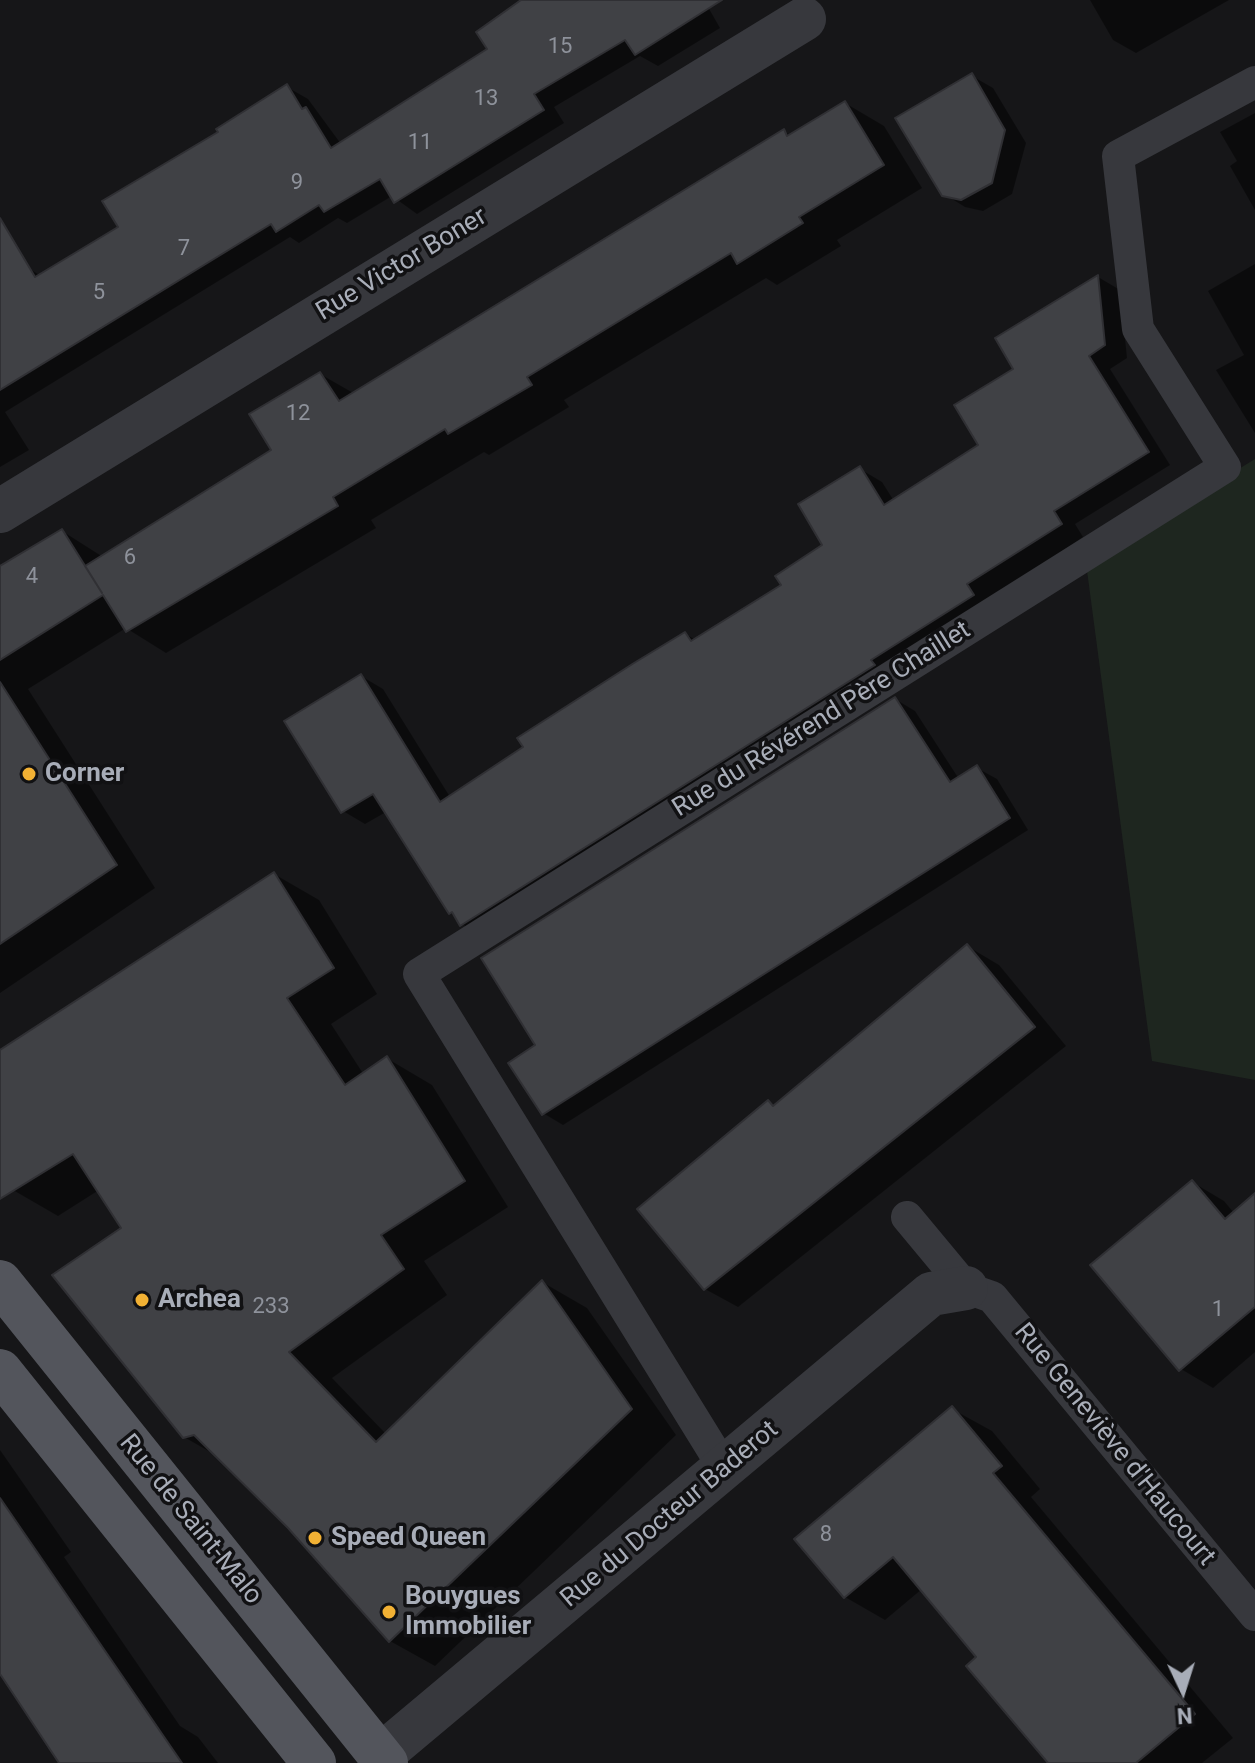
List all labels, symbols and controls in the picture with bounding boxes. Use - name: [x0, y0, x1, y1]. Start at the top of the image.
- house number: 15: [548, 34, 572, 60]
- house number: 13: [474, 86, 498, 112]
- house number: 11: [408, 130, 432, 156]
- house number: 9: [291, 170, 303, 196]
- street label: Rue Victor Boner: [311, 202, 493, 328]
- house number: 7: [178, 236, 190, 262]
- house number: 5: [93, 280, 105, 306]
- house number: 12: [286, 401, 310, 427]
- house number: 6: [124, 545, 136, 571]
- house number: 4: [26, 564, 38, 590]
- street label: Rue du Révérend Père Chaillet: [667, 615, 977, 825]
- place label: Corner: [45, 758, 124, 790]
- marker: Corner: [20, 765, 38, 783]
- place label: Archea: [158, 1284, 241, 1316]
- marker: Archea: [133, 1291, 151, 1309]
- house number: 233: [252, 1294, 290, 1320]
- house number: 1: [1212, 1297, 1224, 1323]
- street label: Rue Geneviève d'Haucourt: [1007, 1318, 1221, 1572]
- street label: Rue du Docteur Baderot: [555, 1415, 785, 1615]
- street label: Rue de Saint-Malo: [112, 1429, 268, 1611]
- place label: Speed Queen: [331, 1522, 486, 1554]
- house number: 8: [820, 1522, 832, 1548]
- marker: Speed Queen: [306, 1529, 324, 1547]
- place label: Bouygues Immobilier: [405, 1581, 531, 1642]
- marker: Bouygues Immobilier: [380, 1603, 398, 1621]
- north arrow: [1143, 1651, 1223, 1731]
- text: N: [1176, 1702, 1193, 1728]

